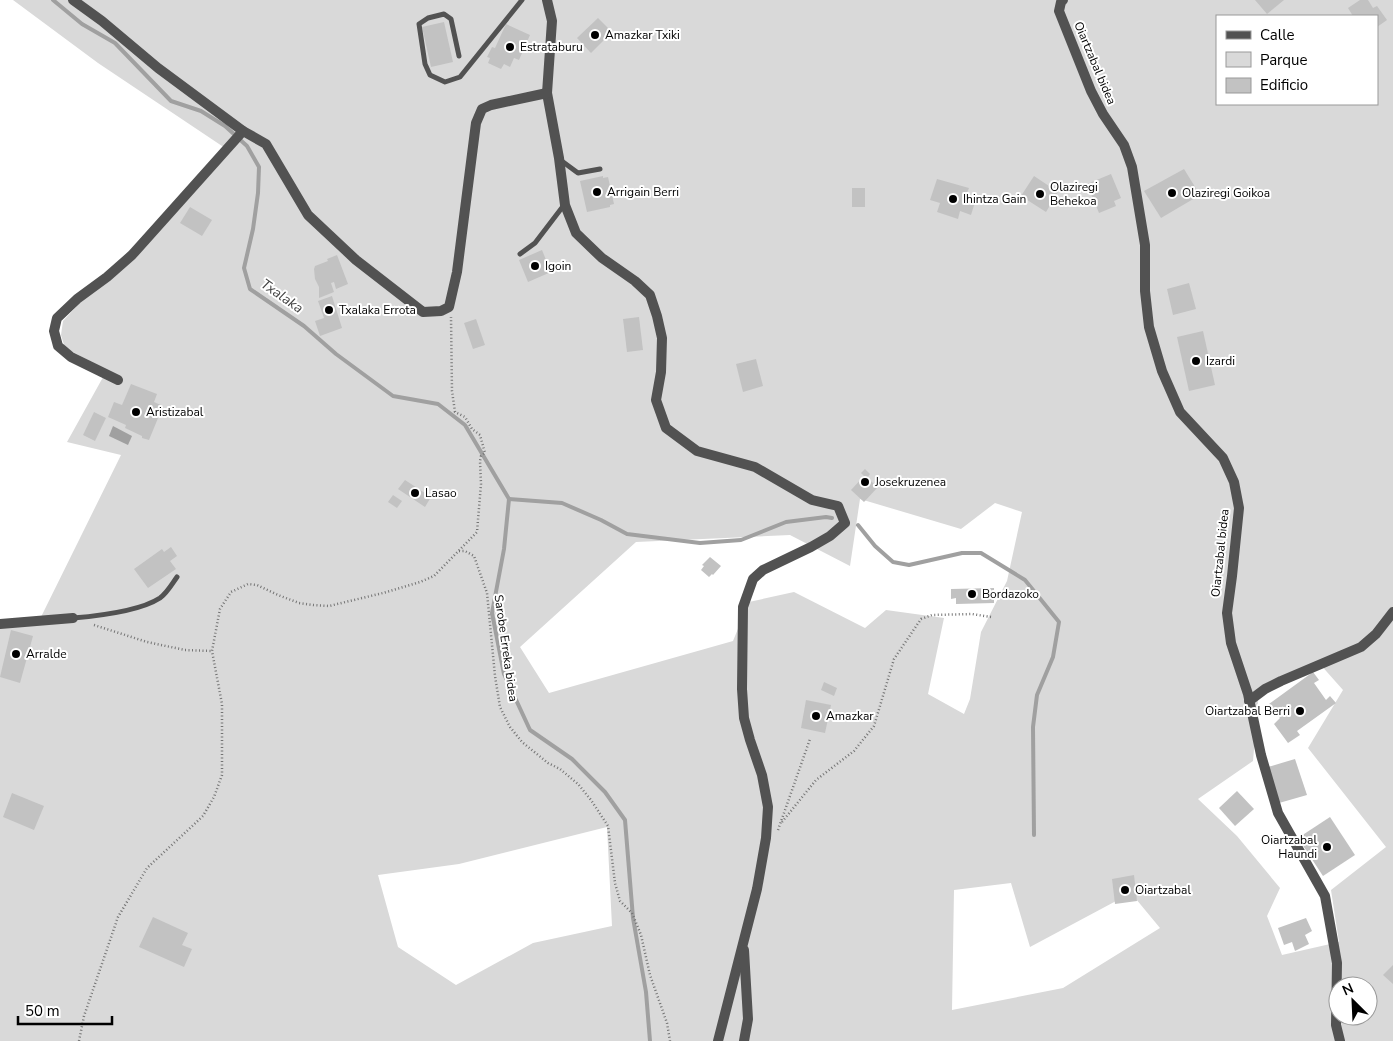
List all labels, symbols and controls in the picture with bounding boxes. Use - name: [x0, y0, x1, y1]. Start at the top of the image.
- legend: [1216, 15, 1378, 105]
- street label: Oiartzabal bidea: [1070, 19, 1120, 107]
- text: Calle: [1260, 25, 1295, 45]
- place label: Amazkar Txiki: [605, 27, 680, 43]
- marker: Amazkar Txiki: [589, 29, 601, 41]
- place label: Estrataburu: [520, 39, 583, 55]
- marker: Estrataburu: [504, 41, 516, 53]
- text: Parque: [1260, 50, 1308, 70]
- text: Edificio: [1260, 75, 1308, 95]
- place label: Olaziregi Behekoa: [1050, 179, 1098, 209]
- place label: Arrigain Berri: [607, 184, 679, 200]
- place label: Olaziregi Goikoa: [1182, 185, 1270, 201]
- marker: Arrigain Berri: [591, 186, 603, 198]
- marker: Olaziregi Goikoa: [1166, 187, 1178, 199]
- marker: Olaziregi Behekoa: [1034, 188, 1046, 200]
- place label: Ihintza Gain: [963, 191, 1026, 207]
- marker: Ihintza Gain: [947, 193, 959, 205]
- place label: Igoin: [545, 258, 571, 274]
- marker: Igoin: [529, 260, 541, 272]
- water label: Txalaka: [257, 274, 307, 318]
- place label: Txalaka Errota: [339, 302, 416, 318]
- marker: Txalaka Errota: [323, 304, 335, 316]
- place label: Izardi: [1206, 353, 1235, 369]
- marker: Izardi: [1190, 355, 1202, 367]
- place label: Aristizabal: [146, 404, 204, 420]
- marker: Aristizabal: [130, 406, 142, 418]
- place label: Josekruzenea: [874, 474, 946, 490]
- marker: Josekruzenea: [859, 476, 871, 488]
- place label: Lasao: [425, 485, 457, 501]
- marker: Lasao: [409, 487, 421, 499]
- street label: Oiartzabal bidea: [1207, 508, 1233, 598]
- place label: Bordazoko: [982, 586, 1039, 602]
- marker: Bordazoko: [966, 588, 978, 600]
- street label: Sarobe Erreka bidea: [491, 593, 521, 703]
- place label: Arralde: [26, 646, 67, 662]
- marker: Arralde: [10, 648, 22, 660]
- place label: Oiartzabal Berri: [1205, 703, 1290, 719]
- marker: Oiartzabal Berri: [1294, 705, 1306, 717]
- place label: Amazkar: [826, 708, 874, 724]
- marker: Amazkar: [810, 710, 822, 722]
- place label: Oiartzabal Haundi: [1261, 832, 1317, 862]
- marker: Oiartzabal Haundi: [1321, 841, 1333, 853]
- place label: Oiartzabal: [1135, 882, 1191, 898]
- marker: Oiartzabal: [1119, 884, 1131, 896]
- north arrow: [1328, 976, 1378, 1026]
- text: N: [1339, 979, 1357, 1000]
- scale bar: [18, 994, 111, 1026]
- text: 50 m: [25, 1001, 60, 1021]

